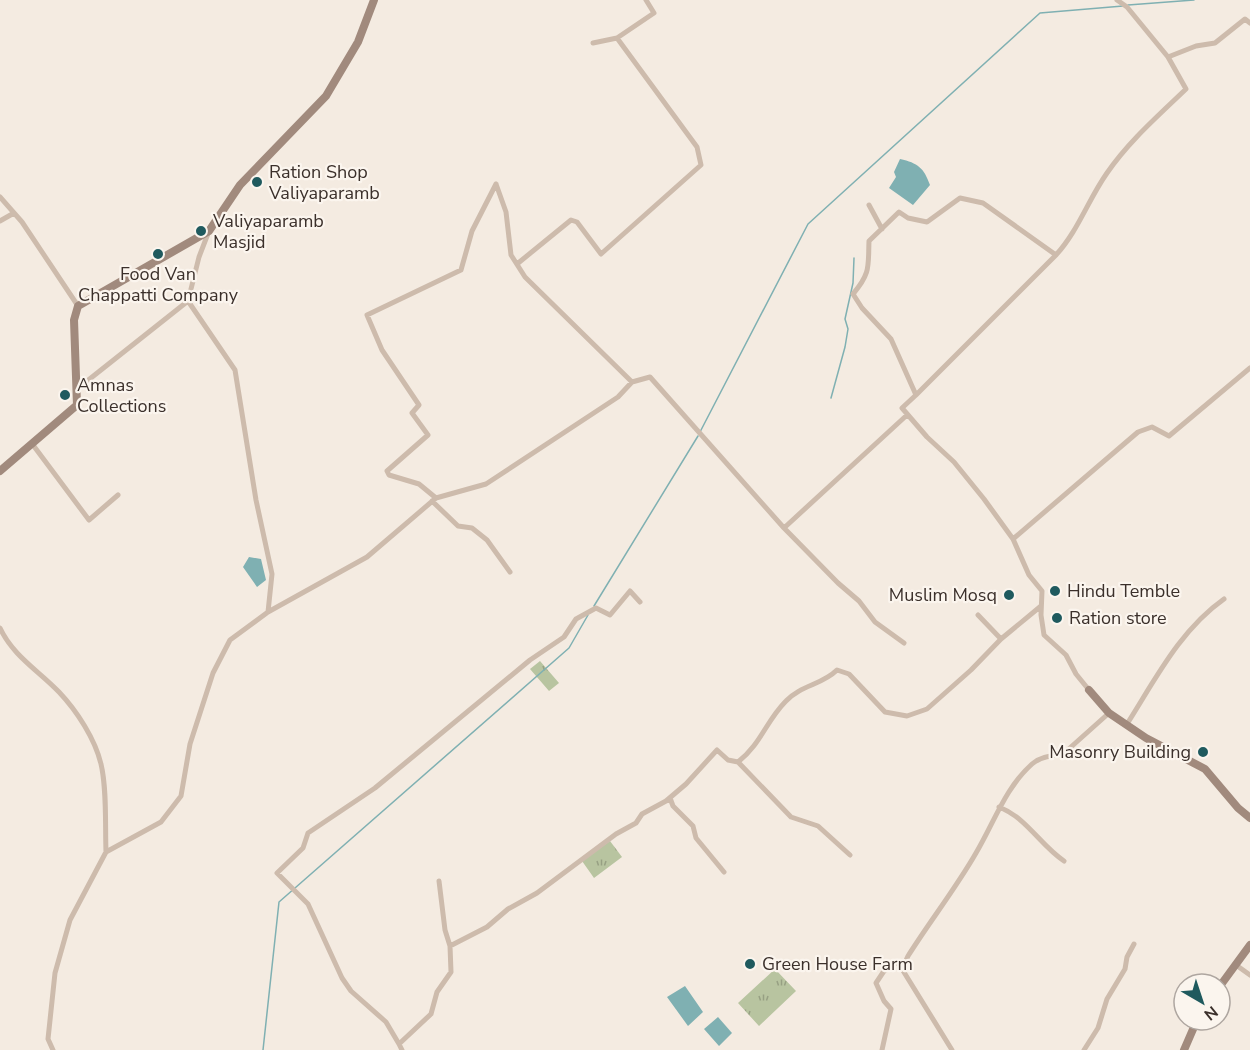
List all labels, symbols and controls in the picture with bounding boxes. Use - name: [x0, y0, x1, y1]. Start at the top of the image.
- place label: Ration Shop Valiyaparamb: [268, 160, 380, 205]
- marker: Ration Shop Valiyaparamb: [250, 175, 264, 189]
- place label: Valiyaparamb Masjid: [212, 209, 324, 254]
- marker: Valiyaparamb Masjid: [194, 224, 208, 238]
- marker: Food Van Chappatti Company: [151, 247, 165, 261]
- place label: Food Van Chappatti Company: [78, 262, 239, 307]
- place label: Amnas Collections: [77, 373, 166, 418]
- marker: Amnas Collections: [58, 388, 72, 402]
- place label: Hindu Temble: [1067, 579, 1180, 603]
- place label: Muslim Mosq: [889, 583, 997, 607]
- marker: Hindu Temble: [1048, 584, 1062, 598]
- marker: Muslim Mosq: [1002, 588, 1016, 602]
- place label: Ration store: [1069, 606, 1167, 630]
- marker: Ration store: [1050, 611, 1064, 625]
- place label: Masonry Building: [1049, 740, 1191, 764]
- marker: Masonry Building: [1196, 745, 1210, 759]
- place label: Green House Farm: [762, 952, 913, 976]
- marker: Green House Farm: [743, 957, 757, 971]
- north arrow: [1172, 972, 1232, 1032]
- text: N: [1199, 1001, 1222, 1025]

